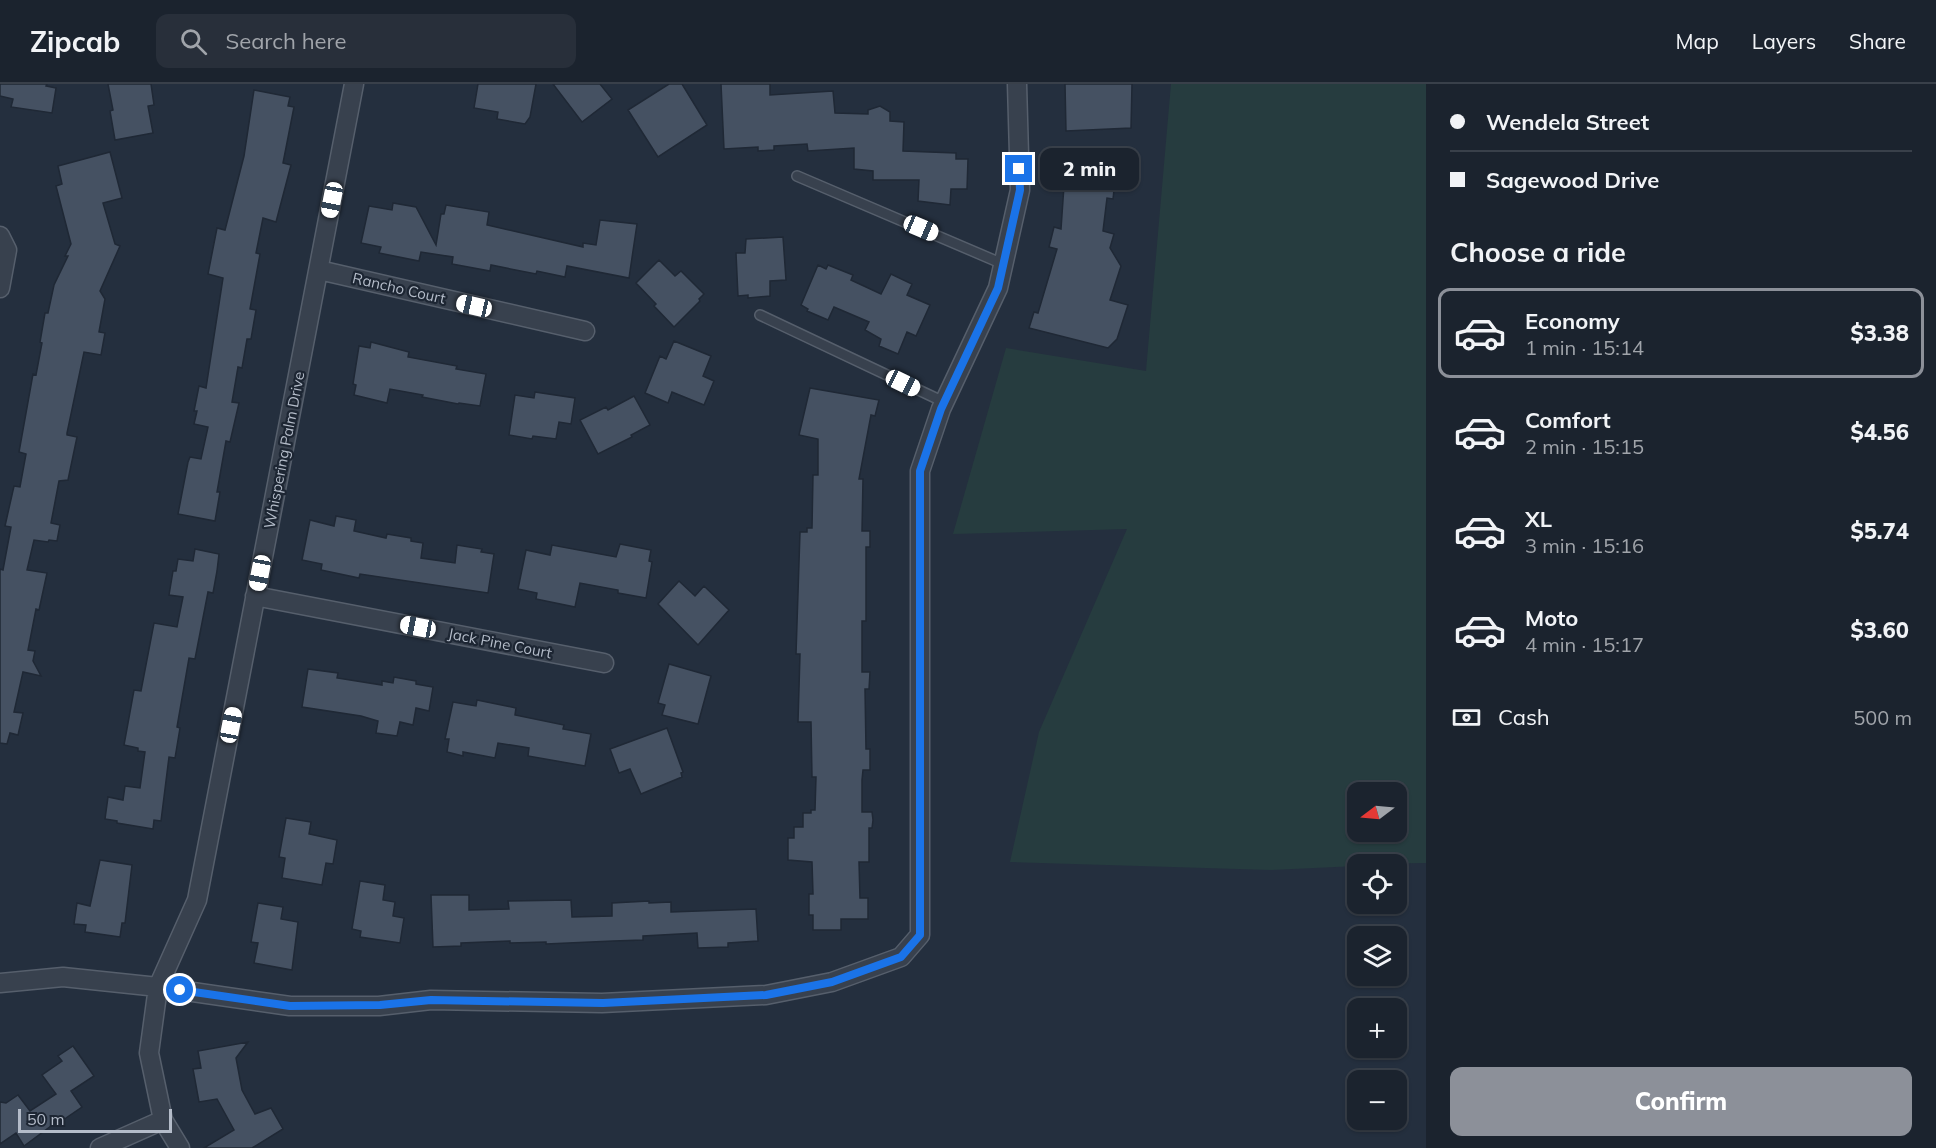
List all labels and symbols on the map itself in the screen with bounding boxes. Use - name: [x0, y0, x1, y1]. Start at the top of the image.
- callout: 2 min: [1040, 148, 1139, 190]
- route end: [1005, 155, 1032, 182]
- car: [320, 181, 344, 219]
- car: [901, 213, 941, 243]
- street label: Rancho Court: [351, 268, 447, 308]
- car: [454, 293, 494, 319]
- car: [883, 367, 923, 399]
- street label: Whispering Palm Drive: [259, 370, 309, 530]
- car: [248, 554, 272, 592]
- car: [399, 615, 437, 639]
- street label: Jack Pine Court: [447, 624, 553, 662]
- car: [219, 706, 243, 744]
- north arrow: [1347, 782, 1407, 842]
- route start: [166, 976, 193, 1003]
- scale bar: [18, 1106, 172, 1134]

